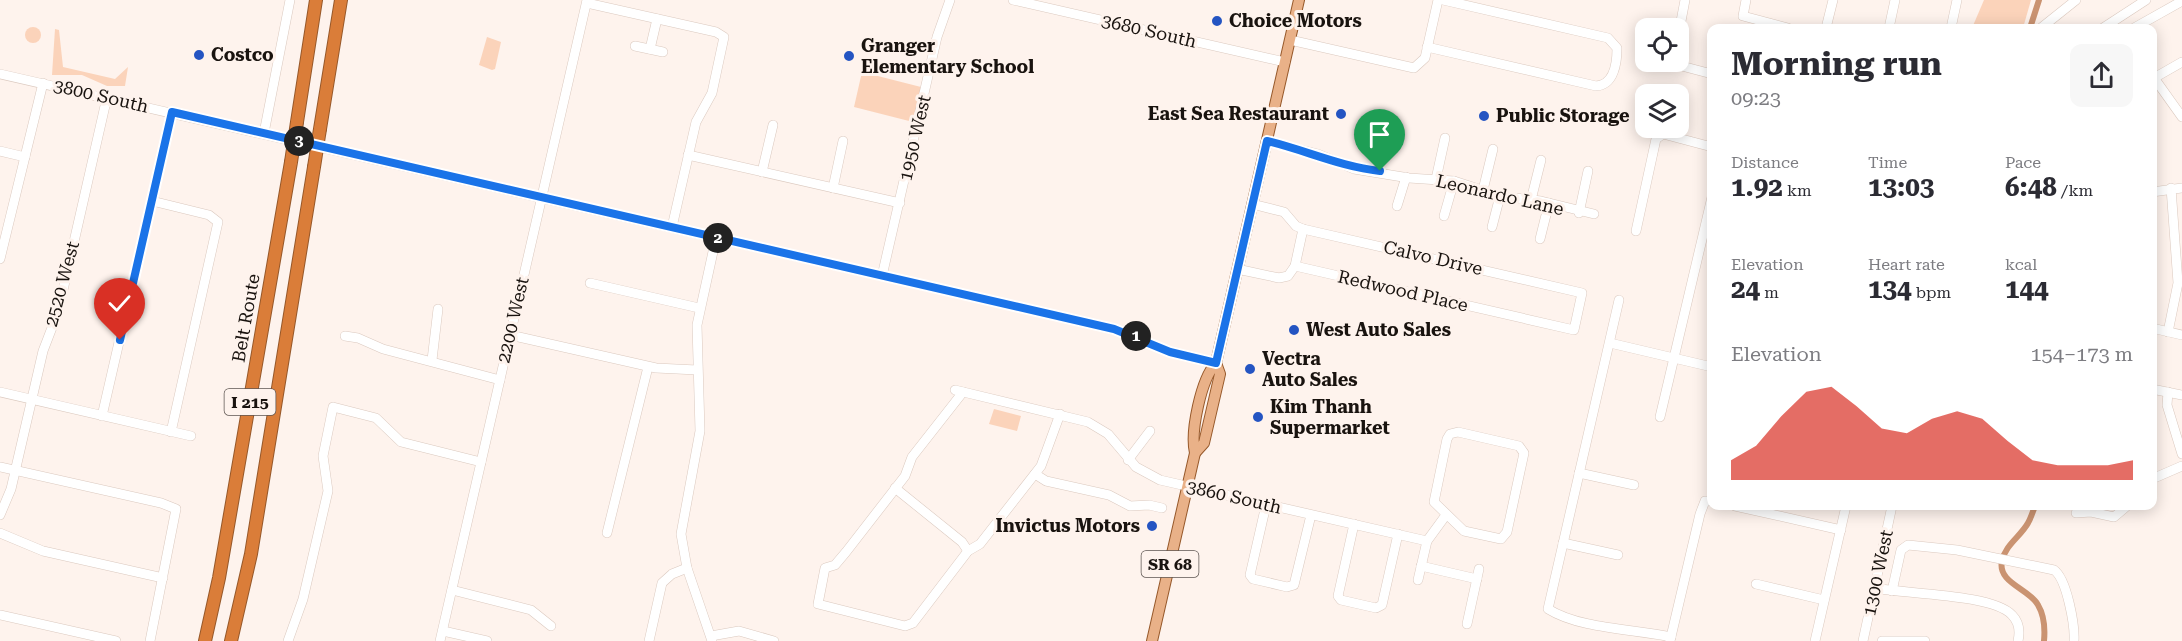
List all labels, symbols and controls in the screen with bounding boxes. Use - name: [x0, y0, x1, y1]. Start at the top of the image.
- street label: 3680 South: [1100, 9, 1199, 52]
- place label: Choice Motors: [1229, 10, 1362, 31]
- marker: Choice Motors: [1210, 14, 1224, 28]
- map controls: [1635, 18, 1689, 138]
- button: locate: [1635, 18, 1689, 72]
- place label: Granger Elementary School: [861, 35, 1034, 77]
- place label: Costco: [211, 44, 274, 65]
- text: Morning run: [1731, 44, 1942, 83]
- button: share: [2070, 44, 2133, 107]
- marker: Costco: [192, 48, 206, 62]
- marker: Granger Elementary School: [842, 49, 856, 63]
- street label: 3800 South: [52, 74, 151, 117]
- button: layers: [1635, 84, 1689, 138]
- text: 09:23: [1731, 86, 1781, 110]
- street label: 1950 West: [894, 93, 935, 183]
- place label: East Sea Restaurant: [1148, 103, 1329, 124]
- place label: Public Storage: [1496, 105, 1630, 126]
- marker: East Sea Restaurant: [1334, 107, 1348, 121]
- pin: [1354, 109, 1405, 171]
- marker: Public Storage: [1477, 109, 1491, 123]
- icon: arrive: [1363, 118, 1396, 151]
- pin: 3: [284, 126, 314, 156]
- text: 3: [295, 131, 303, 150]
- text: Distance: [1731, 153, 1799, 172]
- text: Time: [1868, 153, 1907, 172]
- text: Pace: [2005, 153, 2041, 172]
- street label: Leonardo Lane: [1434, 170, 1566, 219]
- text: 1.92: [1731, 172, 1783, 202]
- text: 13:03: [1868, 172, 1934, 202]
- text: 6:48: [2005, 172, 2057, 202]
- text: km: [1783, 181, 1812, 200]
- text: /km: [2057, 181, 2093, 200]
- pin: 2: [703, 223, 733, 253]
- text: 2: [714, 228, 722, 247]
- street label: Calvo Drive: [1382, 236, 1485, 279]
- street label: 2520 West: [40, 239, 83, 329]
- text: Elevation: [1731, 255, 1804, 274]
- text: Heart rate: [1868, 255, 1945, 274]
- text: kcal: [2005, 255, 2037, 274]
- street label: Redwood Place: [1336, 265, 1470, 316]
- street label: Belt Route: [227, 272, 264, 364]
- text: 24: [1731, 274, 1760, 304]
- text: 134: [1868, 274, 1912, 304]
- text: 144: [2005, 274, 2049, 304]
- street label: 2200 West: [492, 275, 533, 365]
- pin: [94, 278, 145, 340]
- text: m: [1760, 283, 1779, 302]
- text: bpm: [1912, 283, 1951, 302]
- icon: check: [103, 287, 136, 320]
- place label: West Auto Sales: [1306, 319, 1451, 340]
- pin: 1: [1121, 321, 1151, 351]
- marker: West Auto Sales: [1287, 323, 1301, 337]
- text: 1: [1132, 326, 1140, 345]
- text: Elevation: [1731, 342, 1822, 366]
- text: 154–173 m: [2030, 342, 2133, 366]
- place label: Vectra Auto Sales: [1262, 348, 1358, 390]
- marker: Vectra Auto Sales: [1243, 362, 1257, 376]
- road number: I 215: [224, 389, 276, 415]
- place label: Kim Thanh Supermarket: [1270, 396, 1390, 438]
- marker: Kim Thanh Supermarket: [1251, 410, 1265, 424]
- street label: 3860 South: [1185, 475, 1284, 518]
- place label: Invictus Motors: [996, 515, 1140, 536]
- marker: Invictus Motors: [1145, 519, 1159, 533]
- street label: 1300 West: [1858, 528, 1897, 618]
- road number: SR 68: [1142, 551, 1198, 577]

